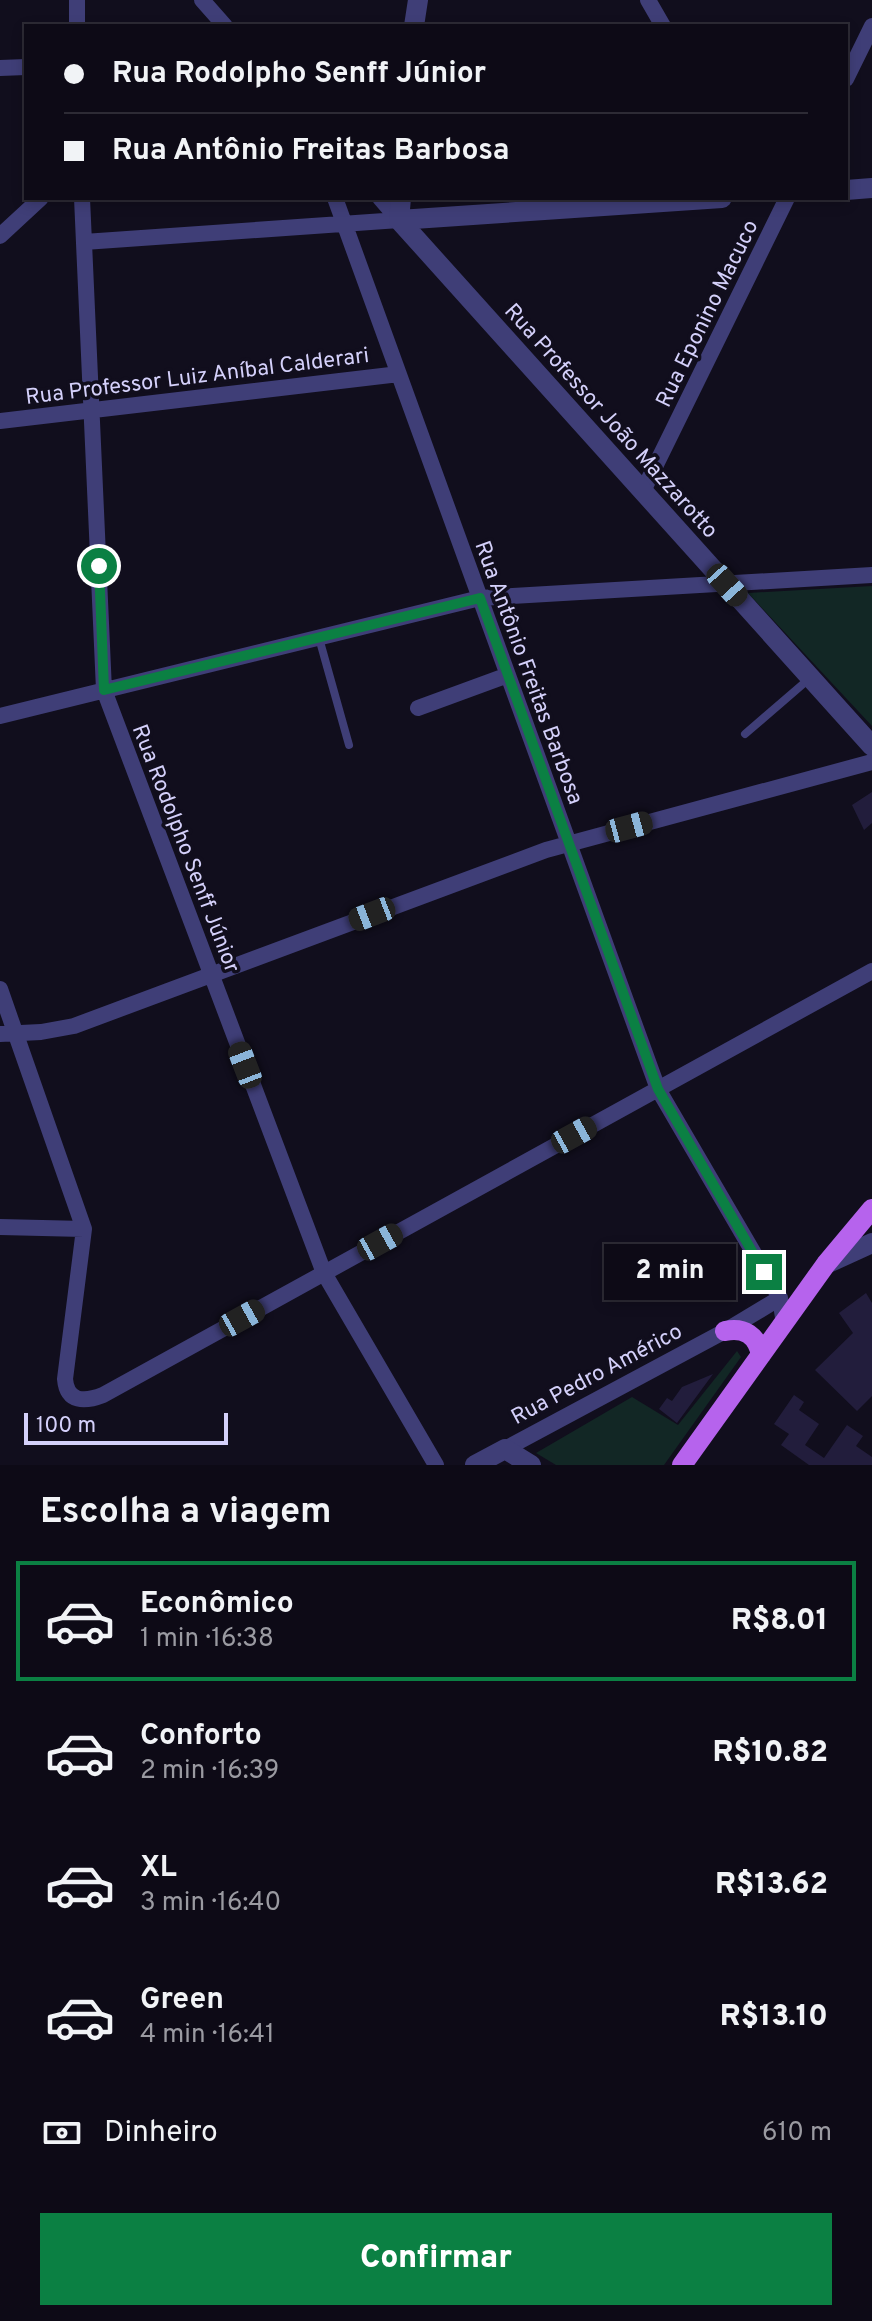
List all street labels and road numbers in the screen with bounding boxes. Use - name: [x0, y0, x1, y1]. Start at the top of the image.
- street label: Rua Eponino Macuco: [651, 216, 765, 412]
- street label: Rua Professor João Mazzarotto: [498, 299, 723, 545]
- street label: Rua Professor Luiz Aníbal Calderari: [24, 343, 371, 412]
- street label: Rua Antônio Freitas Barbosa: [467, 537, 588, 808]
- street label: Rua Rodolpho Senff Júnior: [125, 721, 245, 977]
- street label: Rua Pedro Américo: [507, 1319, 687, 1432]

